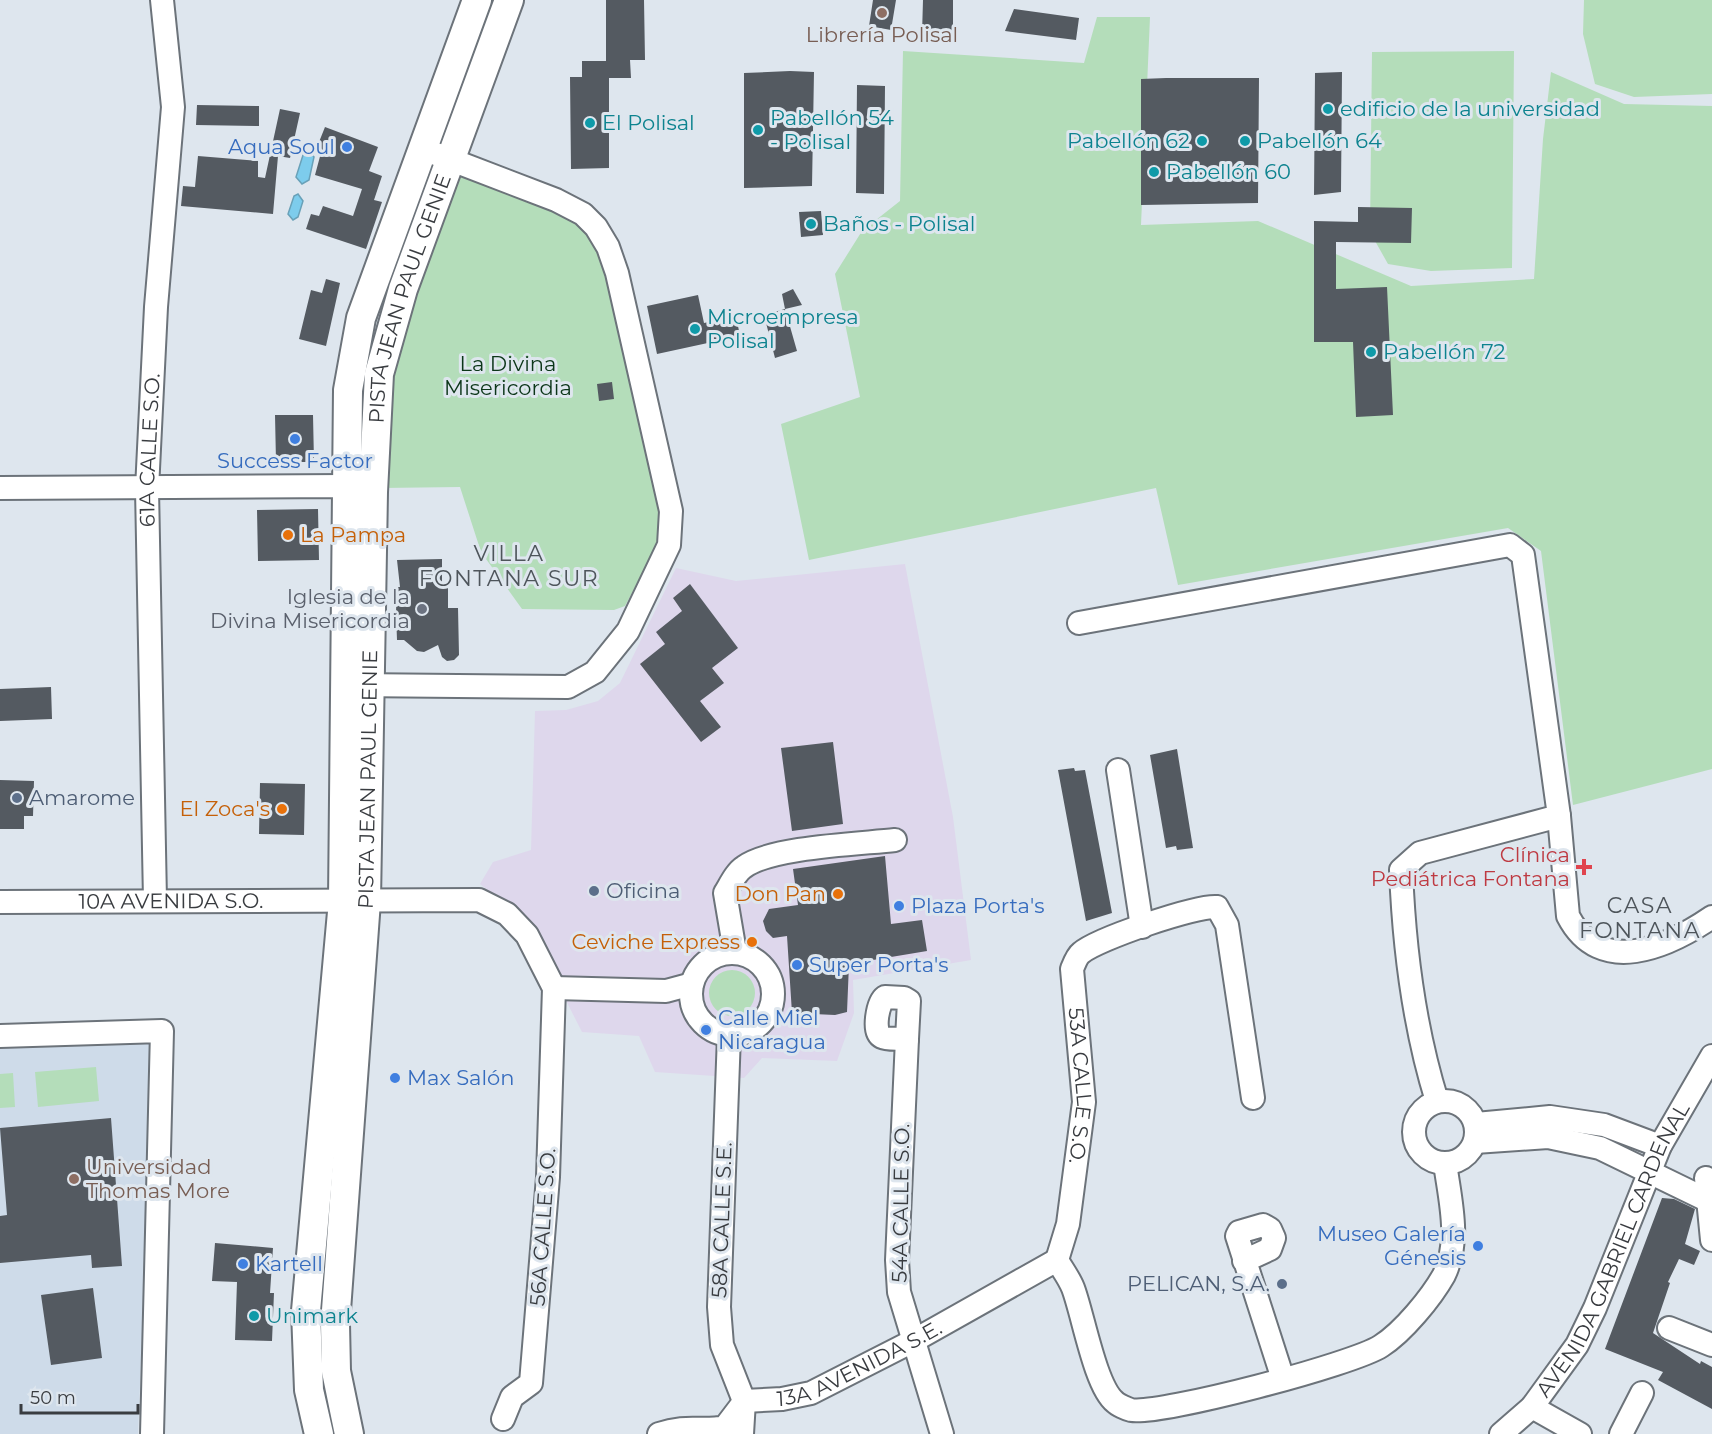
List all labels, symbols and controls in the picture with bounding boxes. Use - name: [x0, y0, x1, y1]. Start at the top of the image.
- marker: Librería Polisal: [875, 6, 889, 20]
- place label: Librería Polisal: [806, 22, 958, 47]
- place label: edificio de la universidad: [1340, 96, 1600, 121]
- marker: edificio de la universidad: [1321, 102, 1335, 116]
- place label: Pabellón 54 - Polisal: [770, 105, 894, 154]
- place label: El Polisal: [602, 110, 695, 135]
- marker: El Polisal: [583, 116, 597, 130]
- marker: Pabellón 54 - Polisal: [751, 123, 765, 137]
- place label: Pabellón 62: [1067, 128, 1190, 153]
- place label: Pabellón 64: [1257, 128, 1382, 153]
- place label: Aqua Soul: [228, 134, 335, 159]
- marker: Pabellón 62: [1195, 134, 1209, 148]
- marker: Pabellón 64: [1238, 134, 1252, 148]
- marker: Aqua Soul: [340, 140, 354, 154]
- place label: Pabellón 60: [1166, 159, 1291, 184]
- marker: Pabellón 60: [1147, 165, 1161, 179]
- street label: PISTA JEAN PAUL GENIE: [364, 170, 456, 424]
- place label: Baños - Polisal: [823, 211, 975, 236]
- marker: Baños - Polisal: [804, 217, 818, 231]
- place label: Microempresa Polisal: [707, 304, 859, 353]
- marker: Microempresa Polisal: [688, 322, 702, 336]
- place label: Pabellón 72: [1383, 339, 1506, 364]
- marker: Pabellón 72: [1364, 345, 1378, 359]
- park label: La Divina Misericordia: [444, 351, 572, 400]
- street label: 61A CALLE S.O.: [134, 373, 165, 527]
- marker: Success Factor: [288, 432, 302, 446]
- place label: Success Factor: [217, 448, 373, 473]
- place label: La Pampa: [300, 522, 406, 547]
- marker: La Pampa: [281, 528, 295, 542]
- district label: VILLA FONTANA SUR: [419, 540, 599, 592]
- place label: Iglesia de la Divina Misericordia: [210, 584, 410, 633]
- marker: Iglesia de la Divina Misericordia: [415, 602, 429, 616]
- street label: PISTA JEAN PAUL GENIE: [352, 650, 382, 910]
- place label: Amarome: [29, 785, 135, 810]
- marker: Amarome: [10, 791, 24, 805]
- place label: El Zoca's: [180, 796, 270, 821]
- marker: El Zoca's: [275, 802, 289, 816]
- place label: Clínica Pediátrica Fontana: [1371, 842, 1570, 891]
- marker: Clínica Pediátrica Fontana: [1575, 858, 1593, 876]
- place label: Oficina: [606, 878, 680, 903]
- place label: Don Pan: [734, 881, 826, 906]
- marker: Oficina: [587, 884, 601, 898]
- marker: Don Pan: [831, 887, 845, 901]
- street label: 10A AVENIDA S.O.: [79, 888, 263, 914]
- district label: CASA FONTANA: [1579, 892, 1701, 944]
- place label: Plaza Porta's: [911, 893, 1044, 918]
- marker: Plaza Porta's: [892, 899, 906, 913]
- place label: Ceviche Express: [572, 929, 740, 954]
- marker: Ceviche Express: [745, 935, 759, 949]
- place label: Super Porta's: [809, 952, 949, 977]
- marker: Super Porta's: [790, 958, 804, 972]
- place label: Calle Miel Nicaragua: [718, 1005, 826, 1054]
- street label: 53A CALLE S.O.: [1064, 1006, 1097, 1166]
- marker: Calle Miel Nicaragua: [699, 1023, 713, 1037]
- place label: Max Salón: [407, 1065, 514, 1090]
- marker: Max Salón: [388, 1071, 402, 1085]
- street label: AVENIDA GABRIEL CARDENAL: [1530, 1097, 1695, 1402]
- street label: 54A CALLE S.O.: [887, 1123, 914, 1283]
- street label: 58A CALLE S.E.: [706, 1142, 737, 1298]
- street label: 56A CALLE S.O.: [525, 1147, 560, 1307]
- place label: Universidad Thomas More: [86, 1154, 230, 1203]
- marker: Universidad Thomas More: [67, 1172, 81, 1186]
- place label: Museo Galería Génesis: [1317, 1221, 1466, 1270]
- marker: Museo Galería Génesis: [1471, 1239, 1485, 1253]
- place label: Kartell: [255, 1251, 323, 1276]
- marker: Kartell: [236, 1257, 250, 1271]
- place label: PELICAN, S.A.: [1127, 1271, 1270, 1296]
- marker: PELICAN, S.A.: [1275, 1277, 1289, 1291]
- place label: Unimark: [266, 1303, 358, 1328]
- marker: Unimark: [247, 1309, 261, 1323]
- street label: 13A AVENIDA S.E.: [776, 1315, 946, 1411]
- scale bar: [21, 1377, 138, 1415]
- text: 50 m: [30, 1387, 76, 1409]

